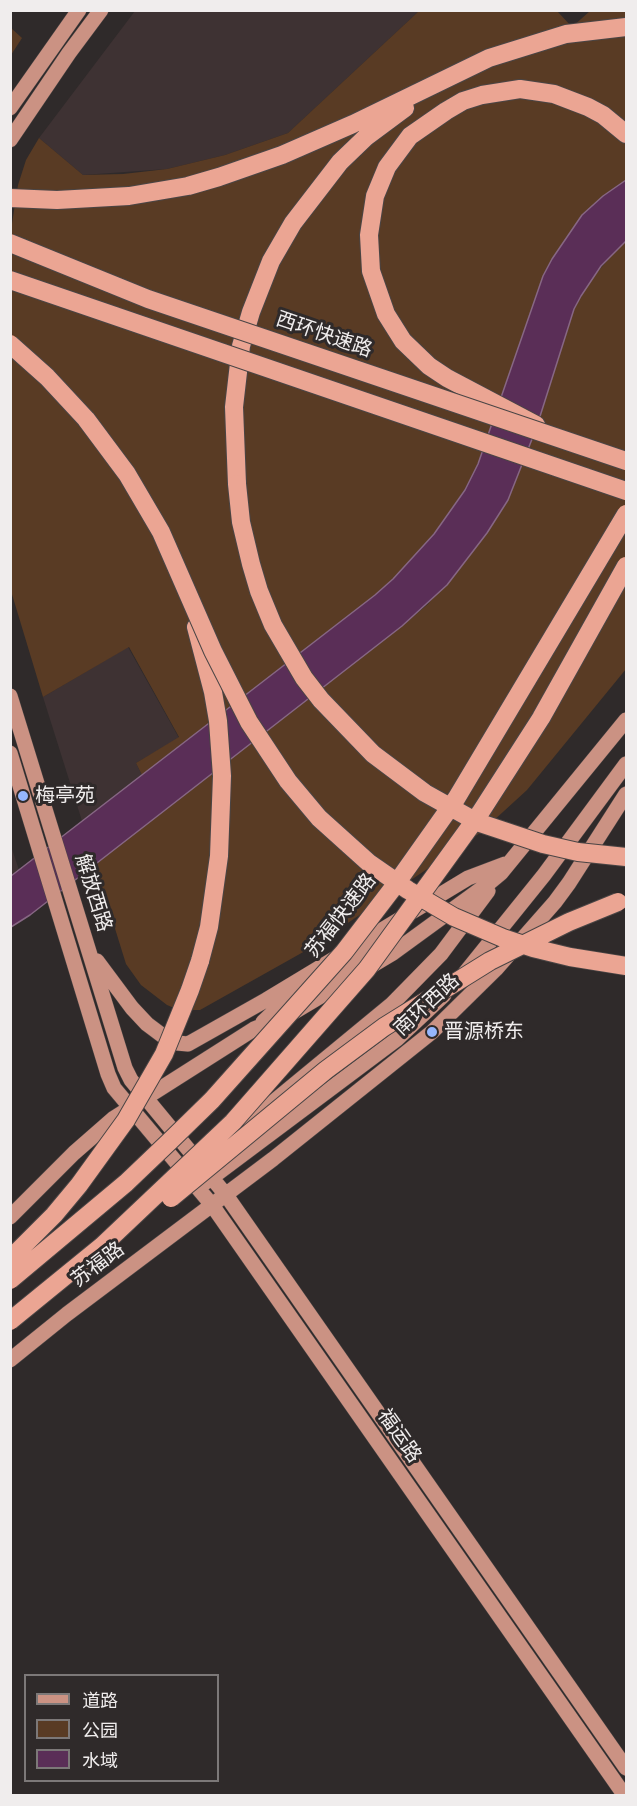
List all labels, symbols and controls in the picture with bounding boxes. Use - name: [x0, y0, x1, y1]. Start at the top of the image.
- street label: 西环快速路: [273, 307, 375, 363]
- place label: 梅亭苑: [35, 784, 95, 808]
- marker: 梅亭苑: [16, 789, 30, 803]
- street label: 解放西路: [70, 851, 116, 935]
- street label: 苏福快速路: [301, 869, 381, 963]
- street label: 南环西路: [390, 969, 464, 1041]
- place label: 晋源桥东: [444, 1020, 524, 1044]
- marker: 晋源桥东: [425, 1025, 439, 1039]
- street label: 苏福路: [67, 1237, 129, 1293]
- street label: 福运路: [372, 1405, 426, 1467]
- legend: [24, 1674, 219, 1782]
- text: 道路: [82, 1690, 118, 1712]
- text: 公园: [82, 1720, 118, 1742]
- text: 水域: [82, 1750, 118, 1772]

